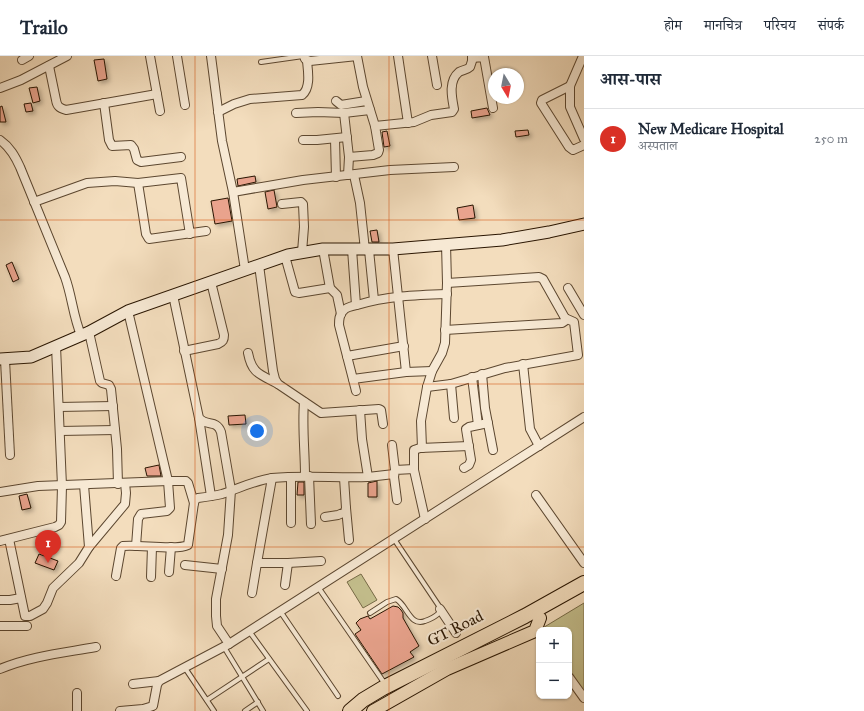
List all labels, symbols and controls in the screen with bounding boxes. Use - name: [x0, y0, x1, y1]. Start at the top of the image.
- text: Trailo: [20, 16, 68, 39]
- text: होम: [664, 17, 682, 34]
- text: मानचित्र: [704, 17, 742, 34]
- text: परिचय: [764, 17, 796, 34]
- text: संपर्क: [818, 17, 844, 34]
- north arrow: [488, 68, 524, 104]
- text: आस-पास: [600, 69, 661, 90]
- text: New Medicare Hospital: [638, 120, 784, 138]
- text: 1: [610, 131, 616, 147]
- text: 250 m: [814, 131, 848, 147]
- text: अस्पताल: [638, 138, 678, 154]
- your location: [247, 421, 267, 441]
- pin: 1: [35, 530, 61, 563]
- street label: GT Road: [424, 606, 486, 650]
- map controls: [536, 627, 572, 699]
- button: +: [536, 627, 572, 663]
- button: −: [536, 663, 572, 699]

